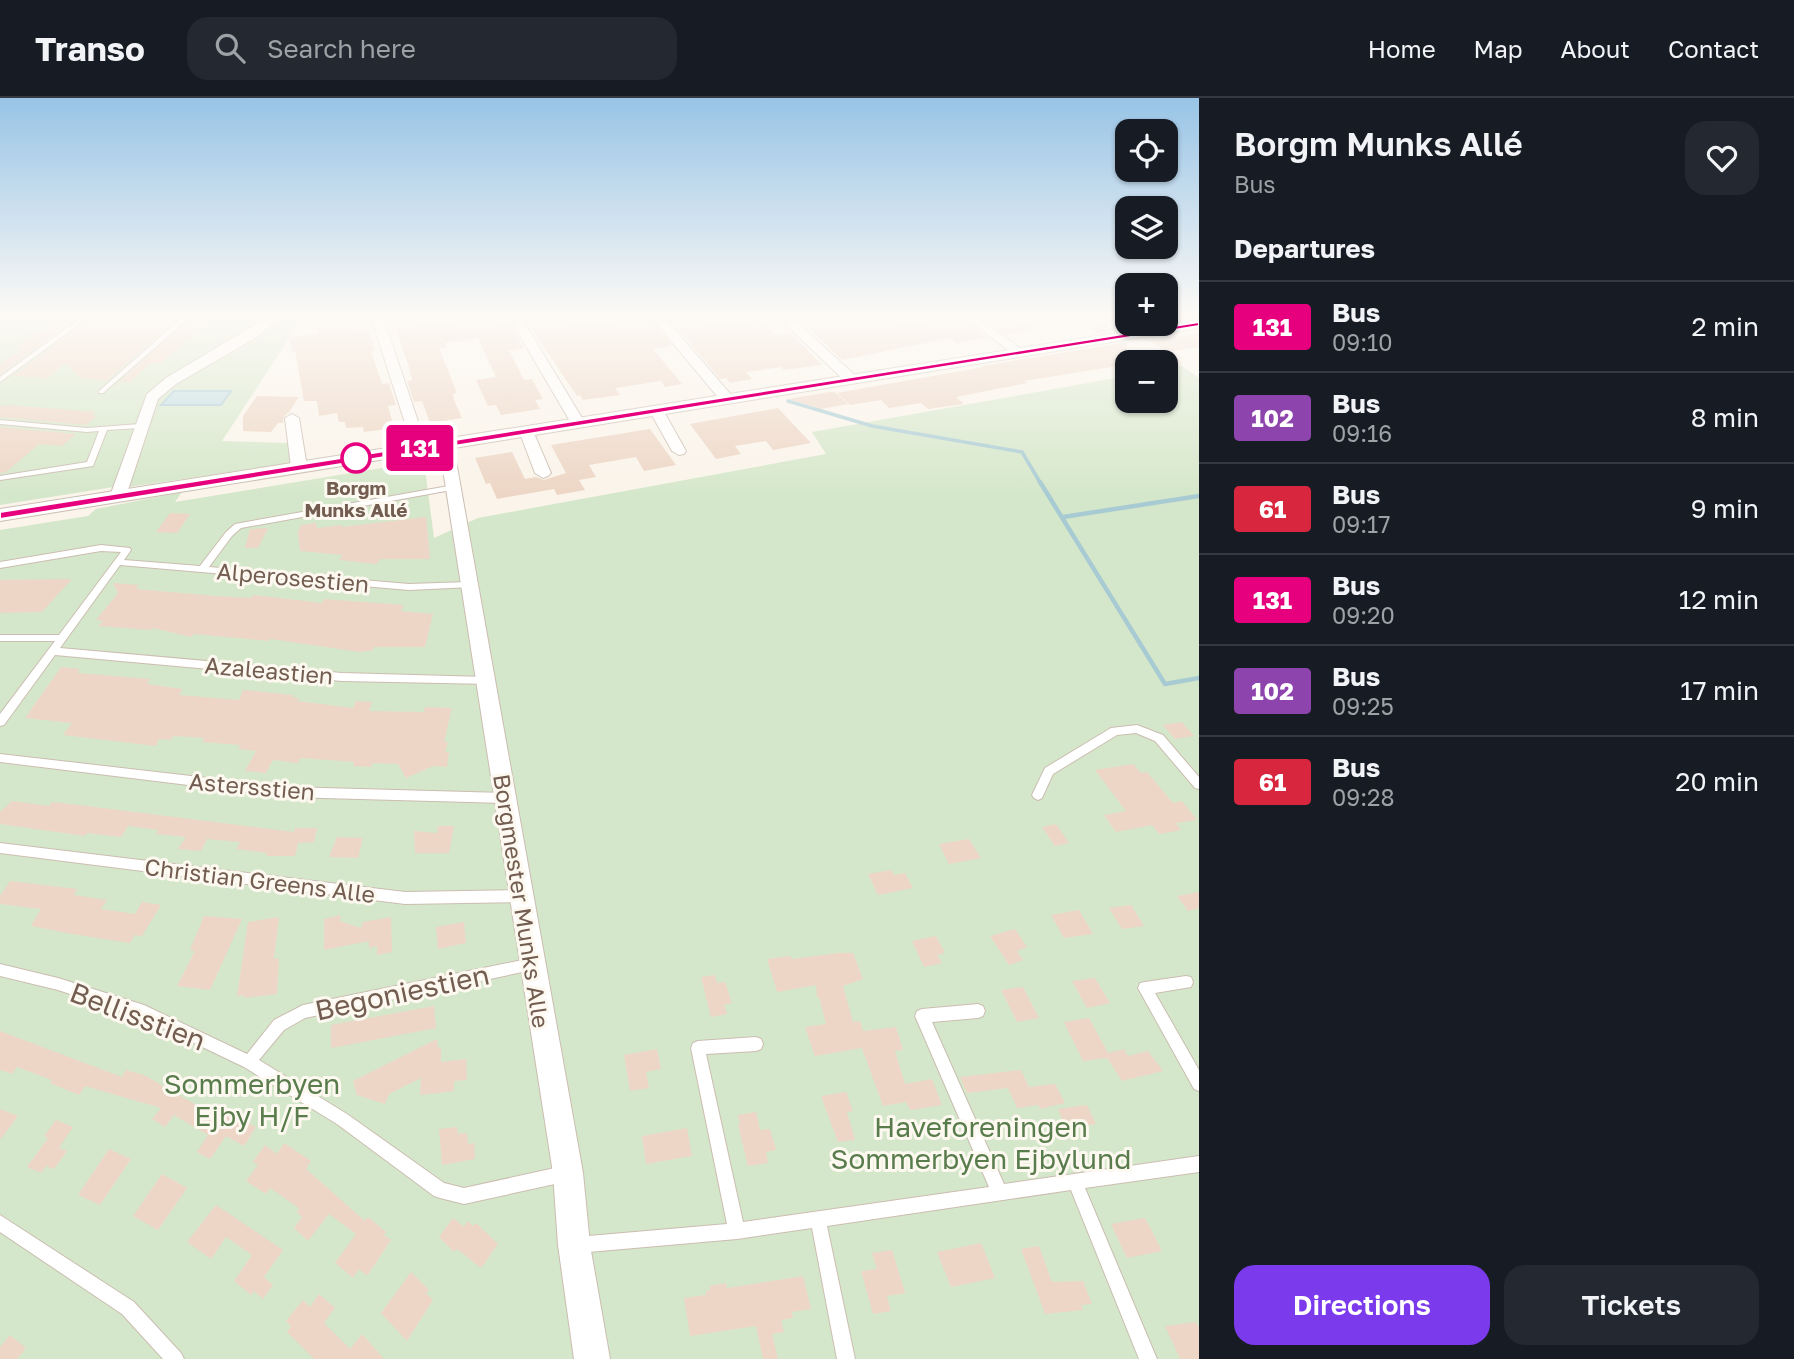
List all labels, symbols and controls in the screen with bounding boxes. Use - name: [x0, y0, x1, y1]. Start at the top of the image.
- search box: [187, 17, 677, 80]
- text: Transo: [35, 29, 145, 68]
- icon: search: [211, 29, 249, 67]
- text: Search here: [267, 33, 416, 64]
- text: Home: [1368, 34, 1436, 63]
- text: Map: [1474, 34, 1523, 63]
- text: About: [1561, 34, 1630, 63]
- text: Contact: [1668, 34, 1759, 63]
- map controls: [1115, 119, 1178, 413]
- button: locate: [1115, 119, 1178, 182]
- button: heart: [1685, 121, 1759, 195]
- text: Borgm Munks Allé: [1234, 124, 1523, 163]
- text: Bus: [1234, 170, 1276, 198]
- button: layers: [1115, 196, 1178, 259]
- text: Departures: [1234, 233, 1375, 264]
- button: +: [1115, 273, 1178, 336]
- text: Bus: [1332, 297, 1380, 328]
- text: 2 min: [1691, 311, 1759, 342]
- text: 131: [1253, 312, 1292, 341]
- text: 09:10: [1332, 328, 1393, 356]
- button: −: [1115, 350, 1178, 413]
- text: Bus: [1332, 388, 1380, 419]
- text: 8 min: [1691, 402, 1759, 433]
- text: 102: [1251, 403, 1294, 432]
- text: 09:16: [1332, 419, 1392, 447]
- line badge: 131: [380, 425, 460, 471]
- text: 131: [400, 433, 440, 462]
- marker: Borgm Munks Allé: [341, 443, 371, 473]
- place label: Borgm Munks Allé: [304, 476, 408, 521]
- text: Bus: [1332, 479, 1380, 510]
- text: 9 min: [1691, 493, 1759, 524]
- text: 61: [1259, 494, 1286, 523]
- text: 09:17: [1332, 510, 1390, 538]
- street label: Alperosestien: [216, 556, 370, 598]
- text: Bus: [1332, 570, 1380, 601]
- text: 12 min: [1679, 584, 1759, 615]
- text: 131: [1253, 585, 1292, 614]
- text: 09:20: [1332, 601, 1395, 629]
- street label: Azaleastien: [204, 650, 334, 690]
- text: Bus: [1332, 661, 1380, 692]
- text: 17 min: [1680, 675, 1759, 706]
- text: 102: [1251, 676, 1294, 705]
- text: 09:25: [1332, 692, 1394, 720]
- text: Bus: [1332, 752, 1380, 783]
- text: 20 min: [1675, 766, 1759, 797]
- street label: Astersstien: [188, 767, 316, 805]
- text: 61: [1259, 767, 1286, 796]
- street label: Borgmester Munks Alle: [488, 772, 556, 1030]
- text: 09:28: [1332, 783, 1394, 811]
- street label: Christian Greens Alle: [143, 852, 377, 908]
- street label: Begoniestien: [312, 957, 492, 1027]
- street label: Bellisstien: [66, 975, 210, 1057]
- park label: Sommerbyen Ejby H/F: [164, 1067, 340, 1132]
- park label: Haveforeningen Sommerbyen Ejbylund: [831, 1110, 1131, 1175]
- button: Directions: [1234, 1265, 1490, 1345]
- button: Tickets: [1504, 1265, 1759, 1345]

